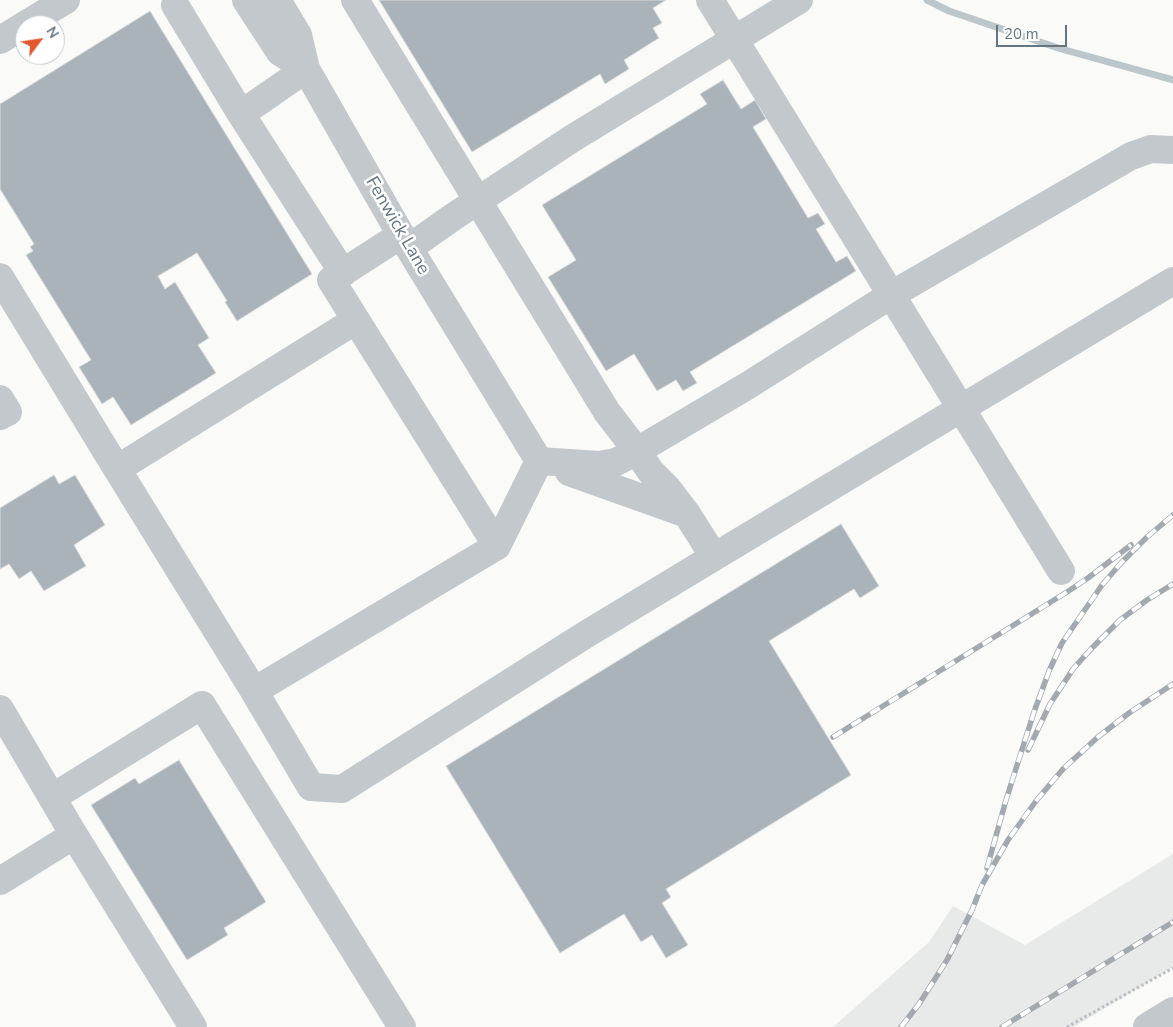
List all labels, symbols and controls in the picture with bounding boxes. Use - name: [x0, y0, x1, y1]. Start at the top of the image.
- north arrow: [15, 15, 65, 65]
- scale bar: [998, 15, 1069, 47]
- text: N: [42, 23, 63, 42]
- text: 20 m: [1004, 24, 1039, 44]
- street label: Fenwick Lane: [360, 173, 434, 279]

